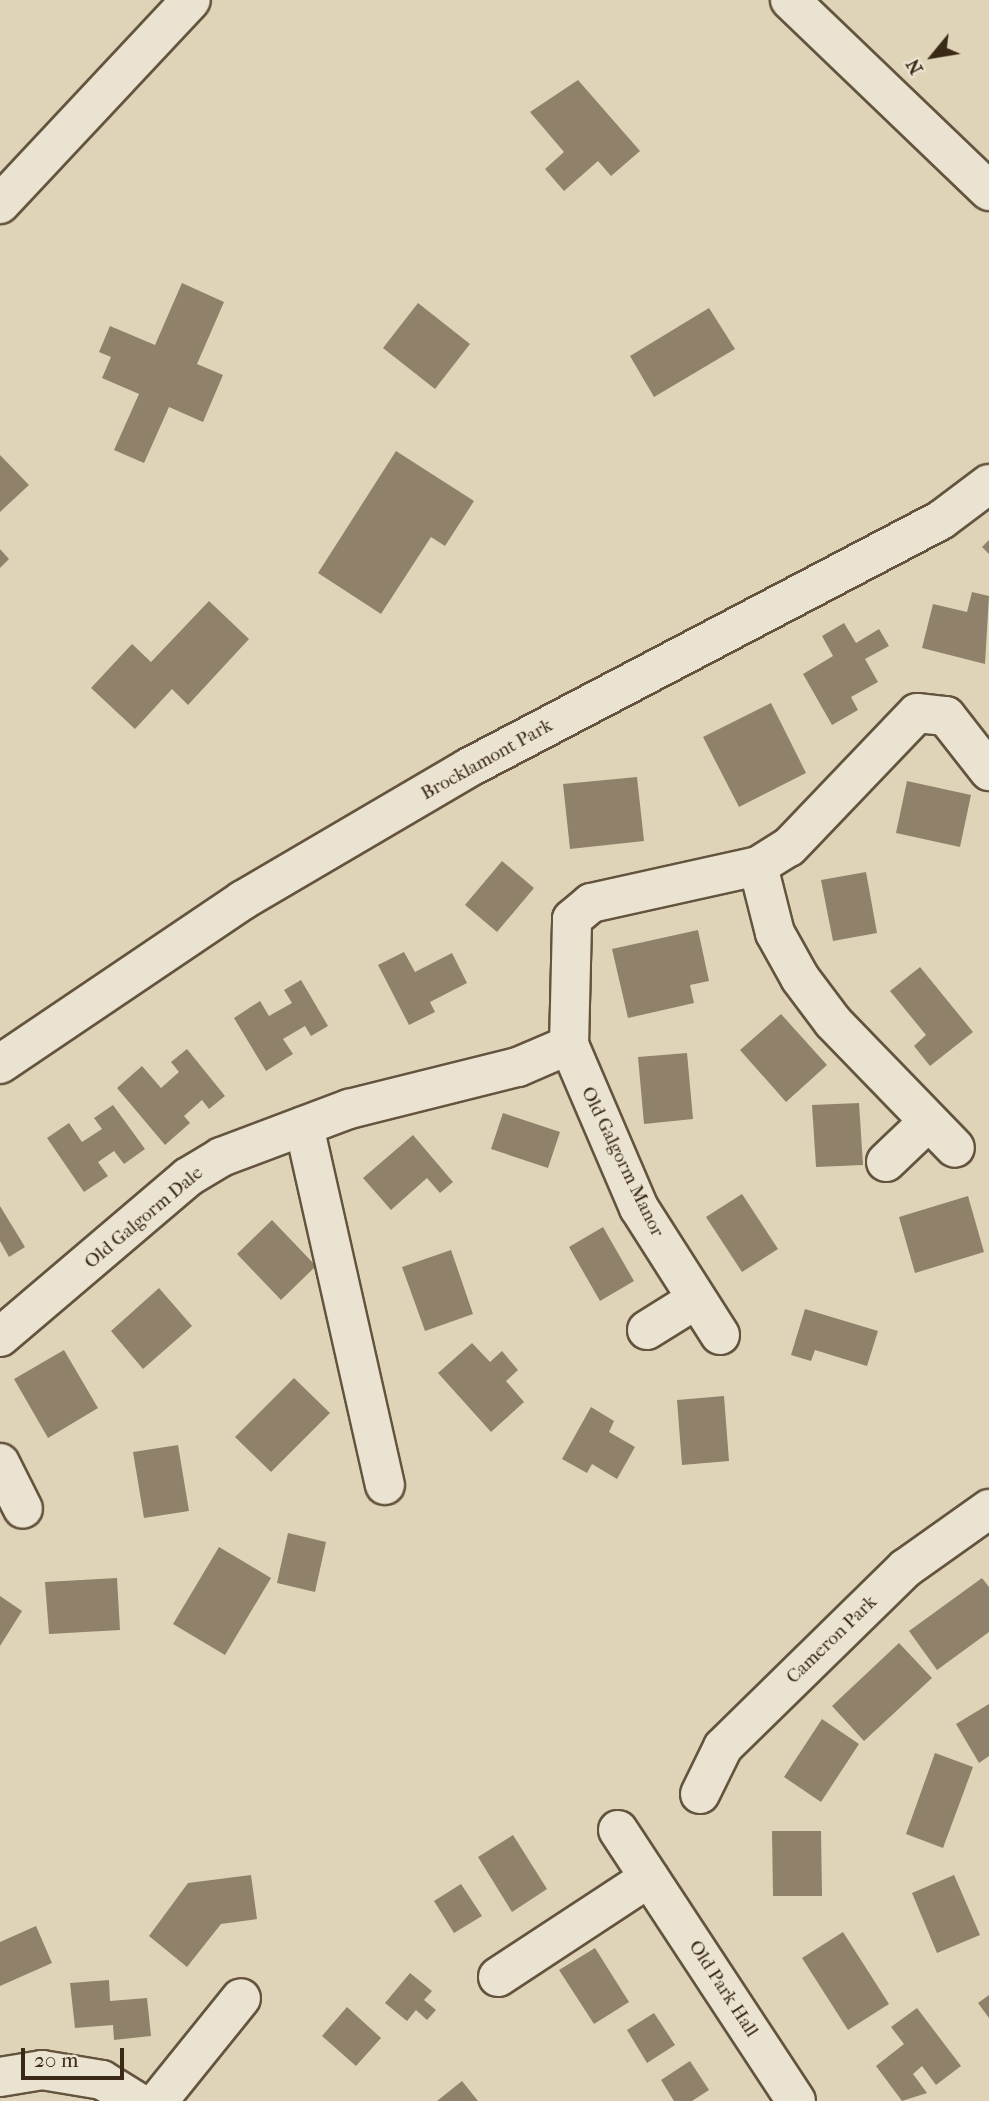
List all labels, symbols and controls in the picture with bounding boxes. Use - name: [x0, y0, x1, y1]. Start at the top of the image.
- north arrow: [898, 21, 968, 91]
- text: N: [902, 55, 928, 78]
- street label: Brocklamont Park: [417, 714, 557, 806]
- street label: Old Galgorm Manor: [576, 1083, 668, 1241]
- street label: Old Galgorm Dale: [80, 1162, 208, 1274]
- street label: Cameron Park: [782, 1591, 882, 1689]
- street label: Old Park Hall: [683, 1936, 763, 2042]
- scale bar: [24, 2035, 128, 2078]
- text: 20 m: [34, 2048, 78, 2072]

